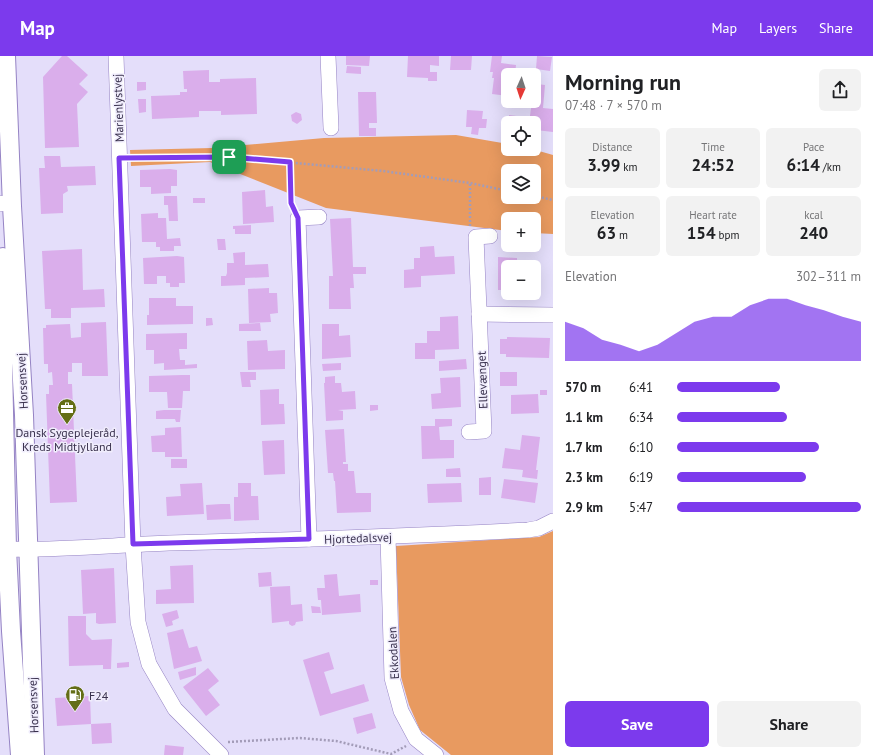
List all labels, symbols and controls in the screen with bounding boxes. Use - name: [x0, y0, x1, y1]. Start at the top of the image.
- text: Map: [20, 16, 55, 40]
- text: Map: [711, 19, 737, 37]
- text: Layers: [759, 19, 797, 37]
- text: Share: [819, 19, 853, 37]
- north arrow: [501, 68, 541, 108]
- map controls: [501, 68, 541, 300]
- text: Morning run: [565, 68, 681, 96]
- button: share: [819, 69, 861, 111]
- street label: Marienlystvej: [109, 73, 127, 143]
- text: 07:48 · 7 × 570 m: [565, 97, 662, 114]
- button: locate: [501, 116, 541, 156]
- pin: [212, 140, 246, 174]
- text: Distance: [592, 140, 632, 154]
- text: Time: [701, 140, 725, 154]
- text: Pace: [803, 140, 824, 154]
- icon: arrive: [218, 146, 240, 168]
- text: 3.99: [587, 154, 620, 176]
- text: 24:52: [691, 154, 735, 176]
- text: 6:14: [786, 154, 820, 176]
- text: km: [620, 160, 637, 174]
- text: /km: [820, 160, 841, 174]
- button: layers: [501, 164, 541, 204]
- text: Elevation: [590, 208, 634, 222]
- text: Heart rate: [689, 208, 737, 222]
- text: kcal: [804, 208, 823, 222]
- button: +: [501, 212, 541, 252]
- text: 63: [597, 222, 616, 244]
- text: 154: [687, 222, 716, 244]
- text: 240: [799, 222, 828, 244]
- text: m: [616, 228, 628, 242]
- text: bpm: [716, 228, 739, 242]
- button: −: [501, 260, 541, 300]
- text: Elevation: [565, 268, 617, 285]
- text: 302–311 m: [796, 268, 861, 285]
- street label: Ellevænget: [473, 351, 491, 409]
- street label: Horsensvej: [13, 352, 31, 410]
- text: 570 m: [565, 379, 601, 396]
- text: 6:41: [629, 379, 653, 396]
- office icon: Dansk Sygeplejeråd, Kreds Midtjylland: [56, 397, 78, 425]
- text: 1.1 km: [565, 409, 603, 426]
- text: 6:34: [629, 409, 653, 426]
- place label: Dansk Sygeplejeråd, Kreds Midtjylland: [16, 425, 119, 454]
- text: 1.7 km: [565, 439, 602, 456]
- text: 6:10: [629, 439, 653, 456]
- text: 2.3 km: [565, 469, 603, 486]
- text: 6:19: [629, 469, 653, 486]
- text: 2.9 km: [565, 499, 603, 516]
- text: 5:47: [629, 499, 653, 516]
- street label: Hjortedalsvej: [324, 529, 392, 547]
- street label: Ekkodalen: [384, 626, 402, 680]
- street label: Horsensvej: [25, 677, 41, 733]
- fuel station icon: F24: [64, 684, 86, 712]
- place label: F24: [89, 688, 109, 703]
- button: Save: [565, 701, 709, 747]
- button: Share: [717, 701, 861, 747]

